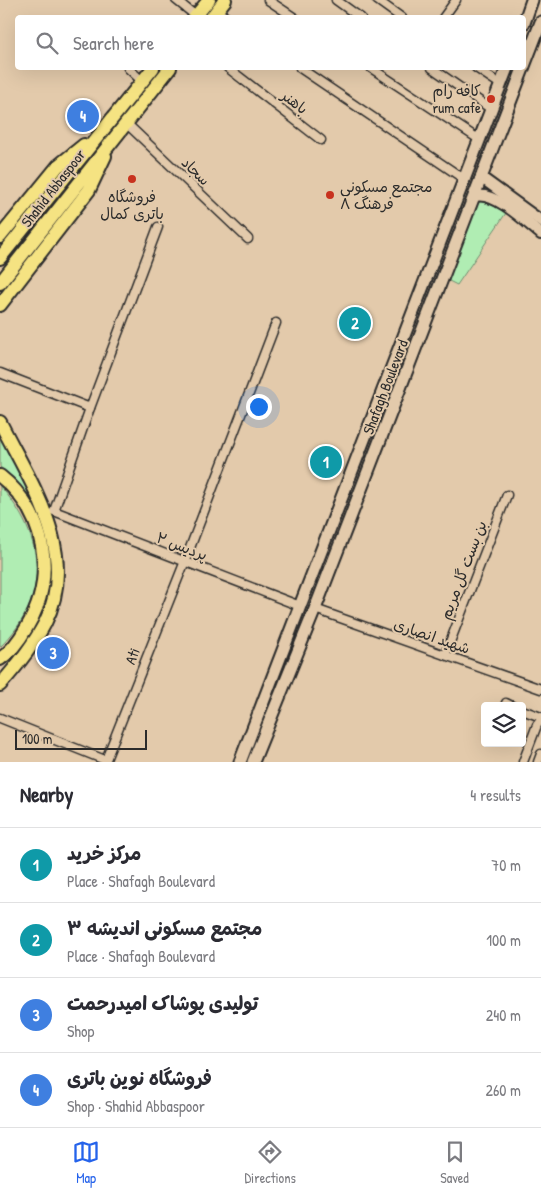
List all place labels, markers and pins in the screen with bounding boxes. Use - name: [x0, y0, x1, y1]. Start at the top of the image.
- place label: کافه رام rum cafe: [433, 80, 481, 118]
- marker: کافه رام rum cafe: [485, 93, 497, 105]
- pin: 4: [67, 97, 99, 135]
- marker: فروشگاه باتری کمال: [126, 173, 138, 185]
- place label: مجتمع مسکونی فرهنگ ۸: [340, 176, 432, 214]
- place label: فروشگاه باتری کمال: [100, 186, 164, 224]
- marker: مجتمع مسکونی فرهنگ ۸: [324, 189, 336, 201]
- pin: 2: [339, 304, 371, 342]
- pin: 1: [310, 443, 342, 481]
- pin: 3: [37, 634, 69, 672]

